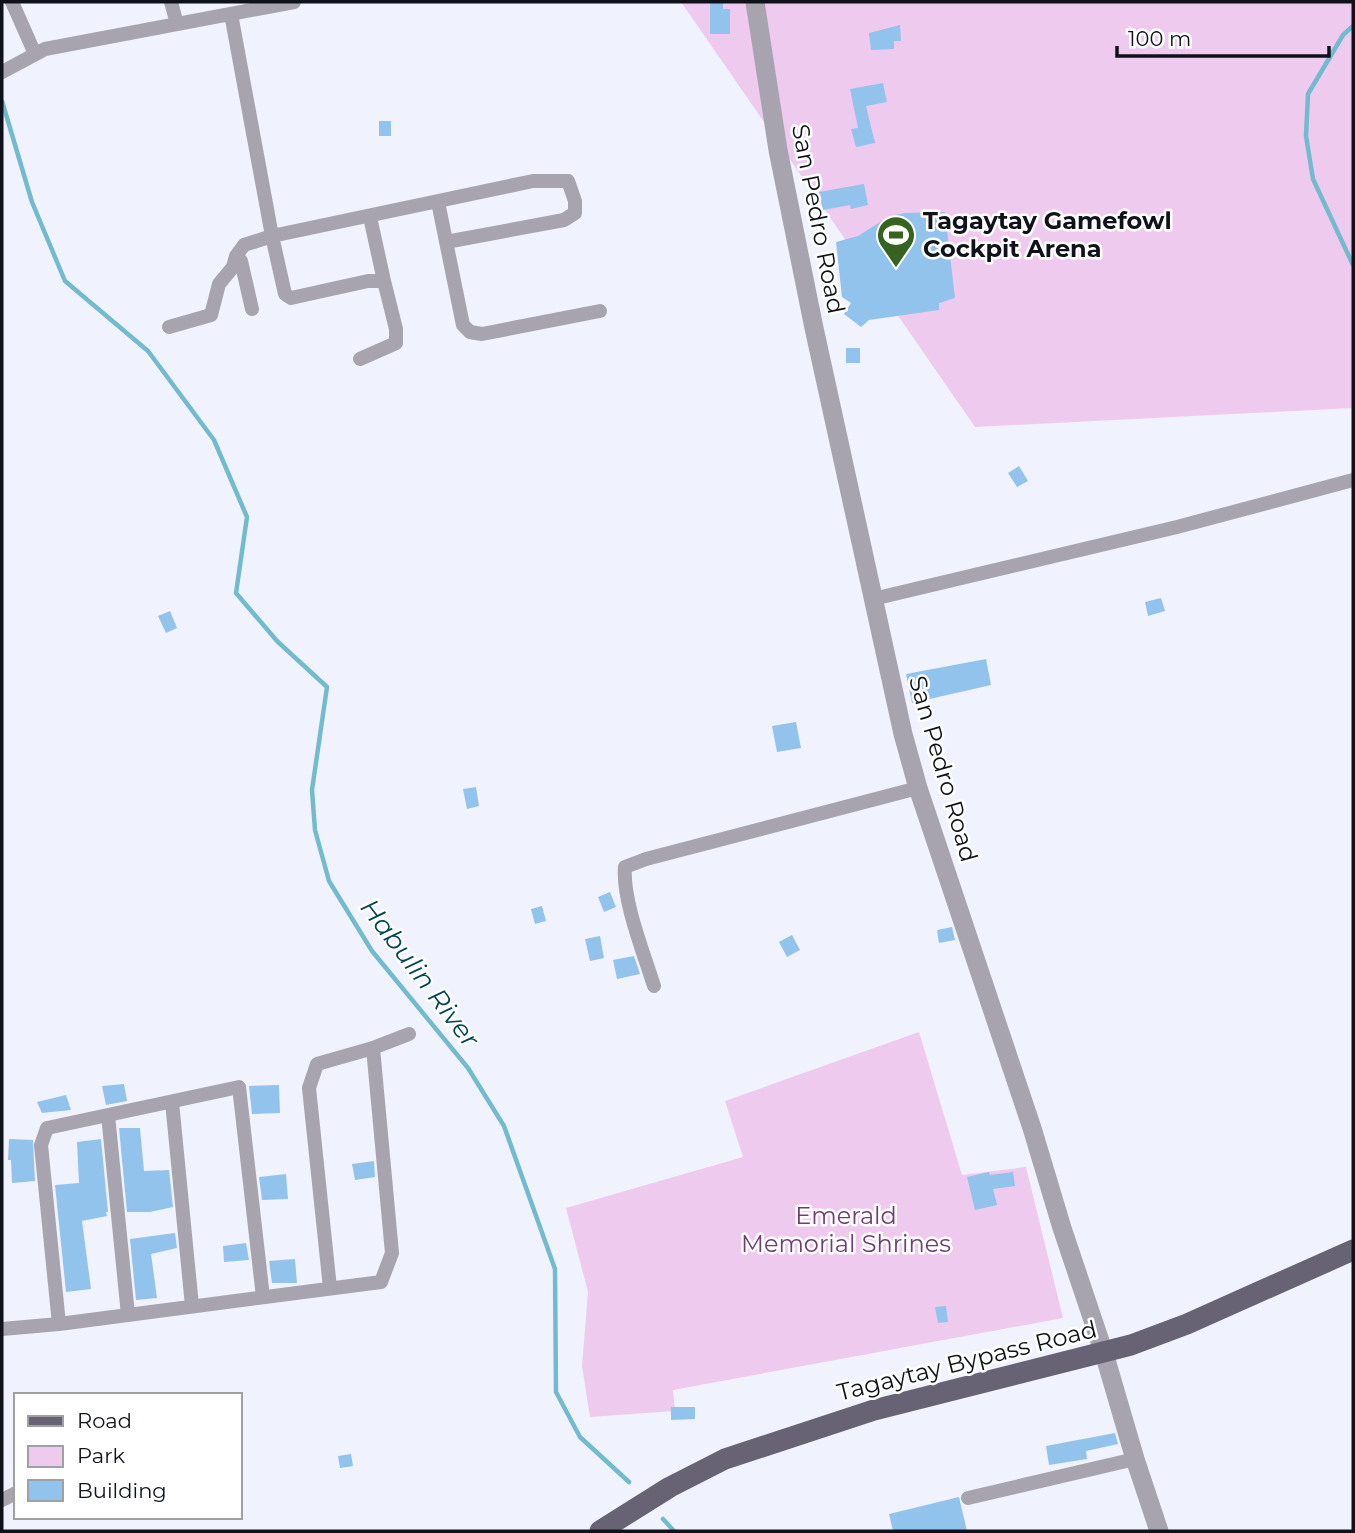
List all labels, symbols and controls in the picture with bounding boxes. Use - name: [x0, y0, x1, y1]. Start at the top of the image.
- scale bar: [1117, 14, 1329, 58]
- text: 100 m: [1128, 26, 1191, 51]
- street label: San Pedro Road: [786, 122, 851, 316]
- place label: Tagaytay Gamefowl Cockpit Arena: [923, 206, 1172, 263]
- sports icon: Tagaytay Gamefowl Cockpit Arena: [875, 214, 917, 269]
- street label: San Pedro Road: [903, 672, 984, 865]
- water label: Habulin River: [354, 892, 487, 1054]
- park label: Emerald Memorial Shrines: [741, 1201, 951, 1258]
- street label: Tagaytay Bypass Road: [834, 1314, 1100, 1407]
- legend: [14, 1393, 242, 1519]
- text: Road: [77, 1408, 132, 1433]
- text: Park: [77, 1443, 125, 1468]
- text: Building: [77, 1478, 167, 1503]

